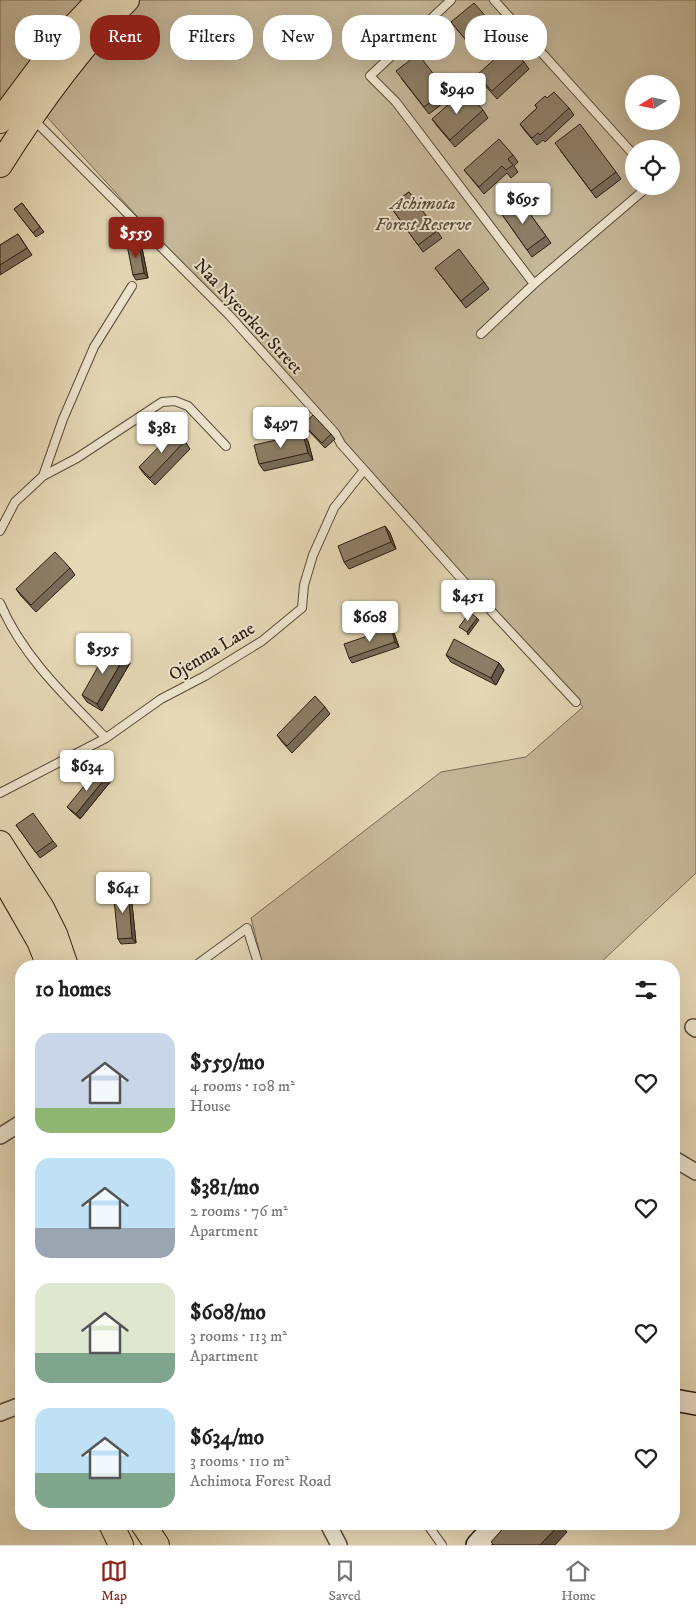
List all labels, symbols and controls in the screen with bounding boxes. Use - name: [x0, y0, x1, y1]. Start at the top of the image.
- chip: Buy: [15, 15, 80, 60]
- chip: Rent: [90, 15, 160, 60]
- chip: Filters: [170, 15, 253, 60]
- chip: New: [263, 15, 332, 60]
- chip: Apartment: [342, 15, 455, 60]
- chip: House: [465, 15, 547, 60]
- pin: $940: [427, 72, 487, 115]
- north arrow: [625, 75, 680, 130]
- map controls: [625, 75, 680, 195]
- text: $940: [440, 79, 474, 99]
- button: locate: [625, 140, 680, 195]
- pin: $695: [493, 182, 553, 225]
- text: $695: [507, 189, 540, 209]
- park label: Achimota Forest Reserve: [375, 193, 472, 236]
- pin: $559: [106, 216, 166, 259]
- text: $559: [120, 223, 152, 243]
- street label: Naa Nyeorkor Street: [189, 255, 307, 379]
- pin: $497: [251, 406, 311, 449]
- pin: $381: [132, 412, 192, 454]
- text: $497: [264, 413, 298, 433]
- text: $381: [148, 418, 176, 438]
- pin: $451: [438, 580, 498, 622]
- text: $451: [452, 586, 484, 606]
- pin: $608: [340, 600, 400, 643]
- text: $608: [353, 607, 387, 627]
- street label: Ojenma Lane: [165, 618, 259, 686]
- pin: $595: [73, 632, 133, 675]
- text: $595: [87, 639, 119, 659]
- pin: $634: [57, 750, 117, 792]
- text: $634: [71, 756, 103, 776]
- pin: $641: [93, 872, 153, 914]
- text: $641: [107, 878, 139, 898]
- icon: filters: [632, 976, 660, 1004]
- text: 10 homes: [35, 977, 111, 1003]
- text: $559/mo: [190, 1050, 264, 1076]
- icon: home: [75, 1053, 135, 1113]
- icon: heart: [632, 1069, 660, 1097]
- text: 4 rooms · 108 m²: [190, 1076, 295, 1096]
- text: House: [190, 1096, 231, 1116]
- text: $381/mo: [190, 1175, 259, 1201]
- icon: home: [75, 1178, 135, 1238]
- icon: heart: [632, 1194, 660, 1222]
- text: 2 rooms · 76 m²: [190, 1201, 288, 1221]
- text: Apartment: [190, 1221, 258, 1241]
- text: $608/mo: [190, 1300, 266, 1326]
- icon: home: [75, 1303, 135, 1363]
- icon: heart: [632, 1319, 660, 1347]
- text: 3 rooms · 113 m²: [190, 1326, 287, 1346]
- text: Apartment: [190, 1346, 258, 1366]
- text: $634/mo: [190, 1425, 264, 1451]
- icon: home: [75, 1428, 135, 1488]
- icon: heart: [632, 1444, 660, 1472]
- text: 3 rooms · 110 m²: [190, 1451, 289, 1471]
- text: Achimota Forest Road: [190, 1471, 331, 1491]
- tab: Map: [100, 1557, 128, 1605]
- tab: Saved: [329, 1557, 361, 1605]
- tab: Home: [561, 1557, 596, 1605]

